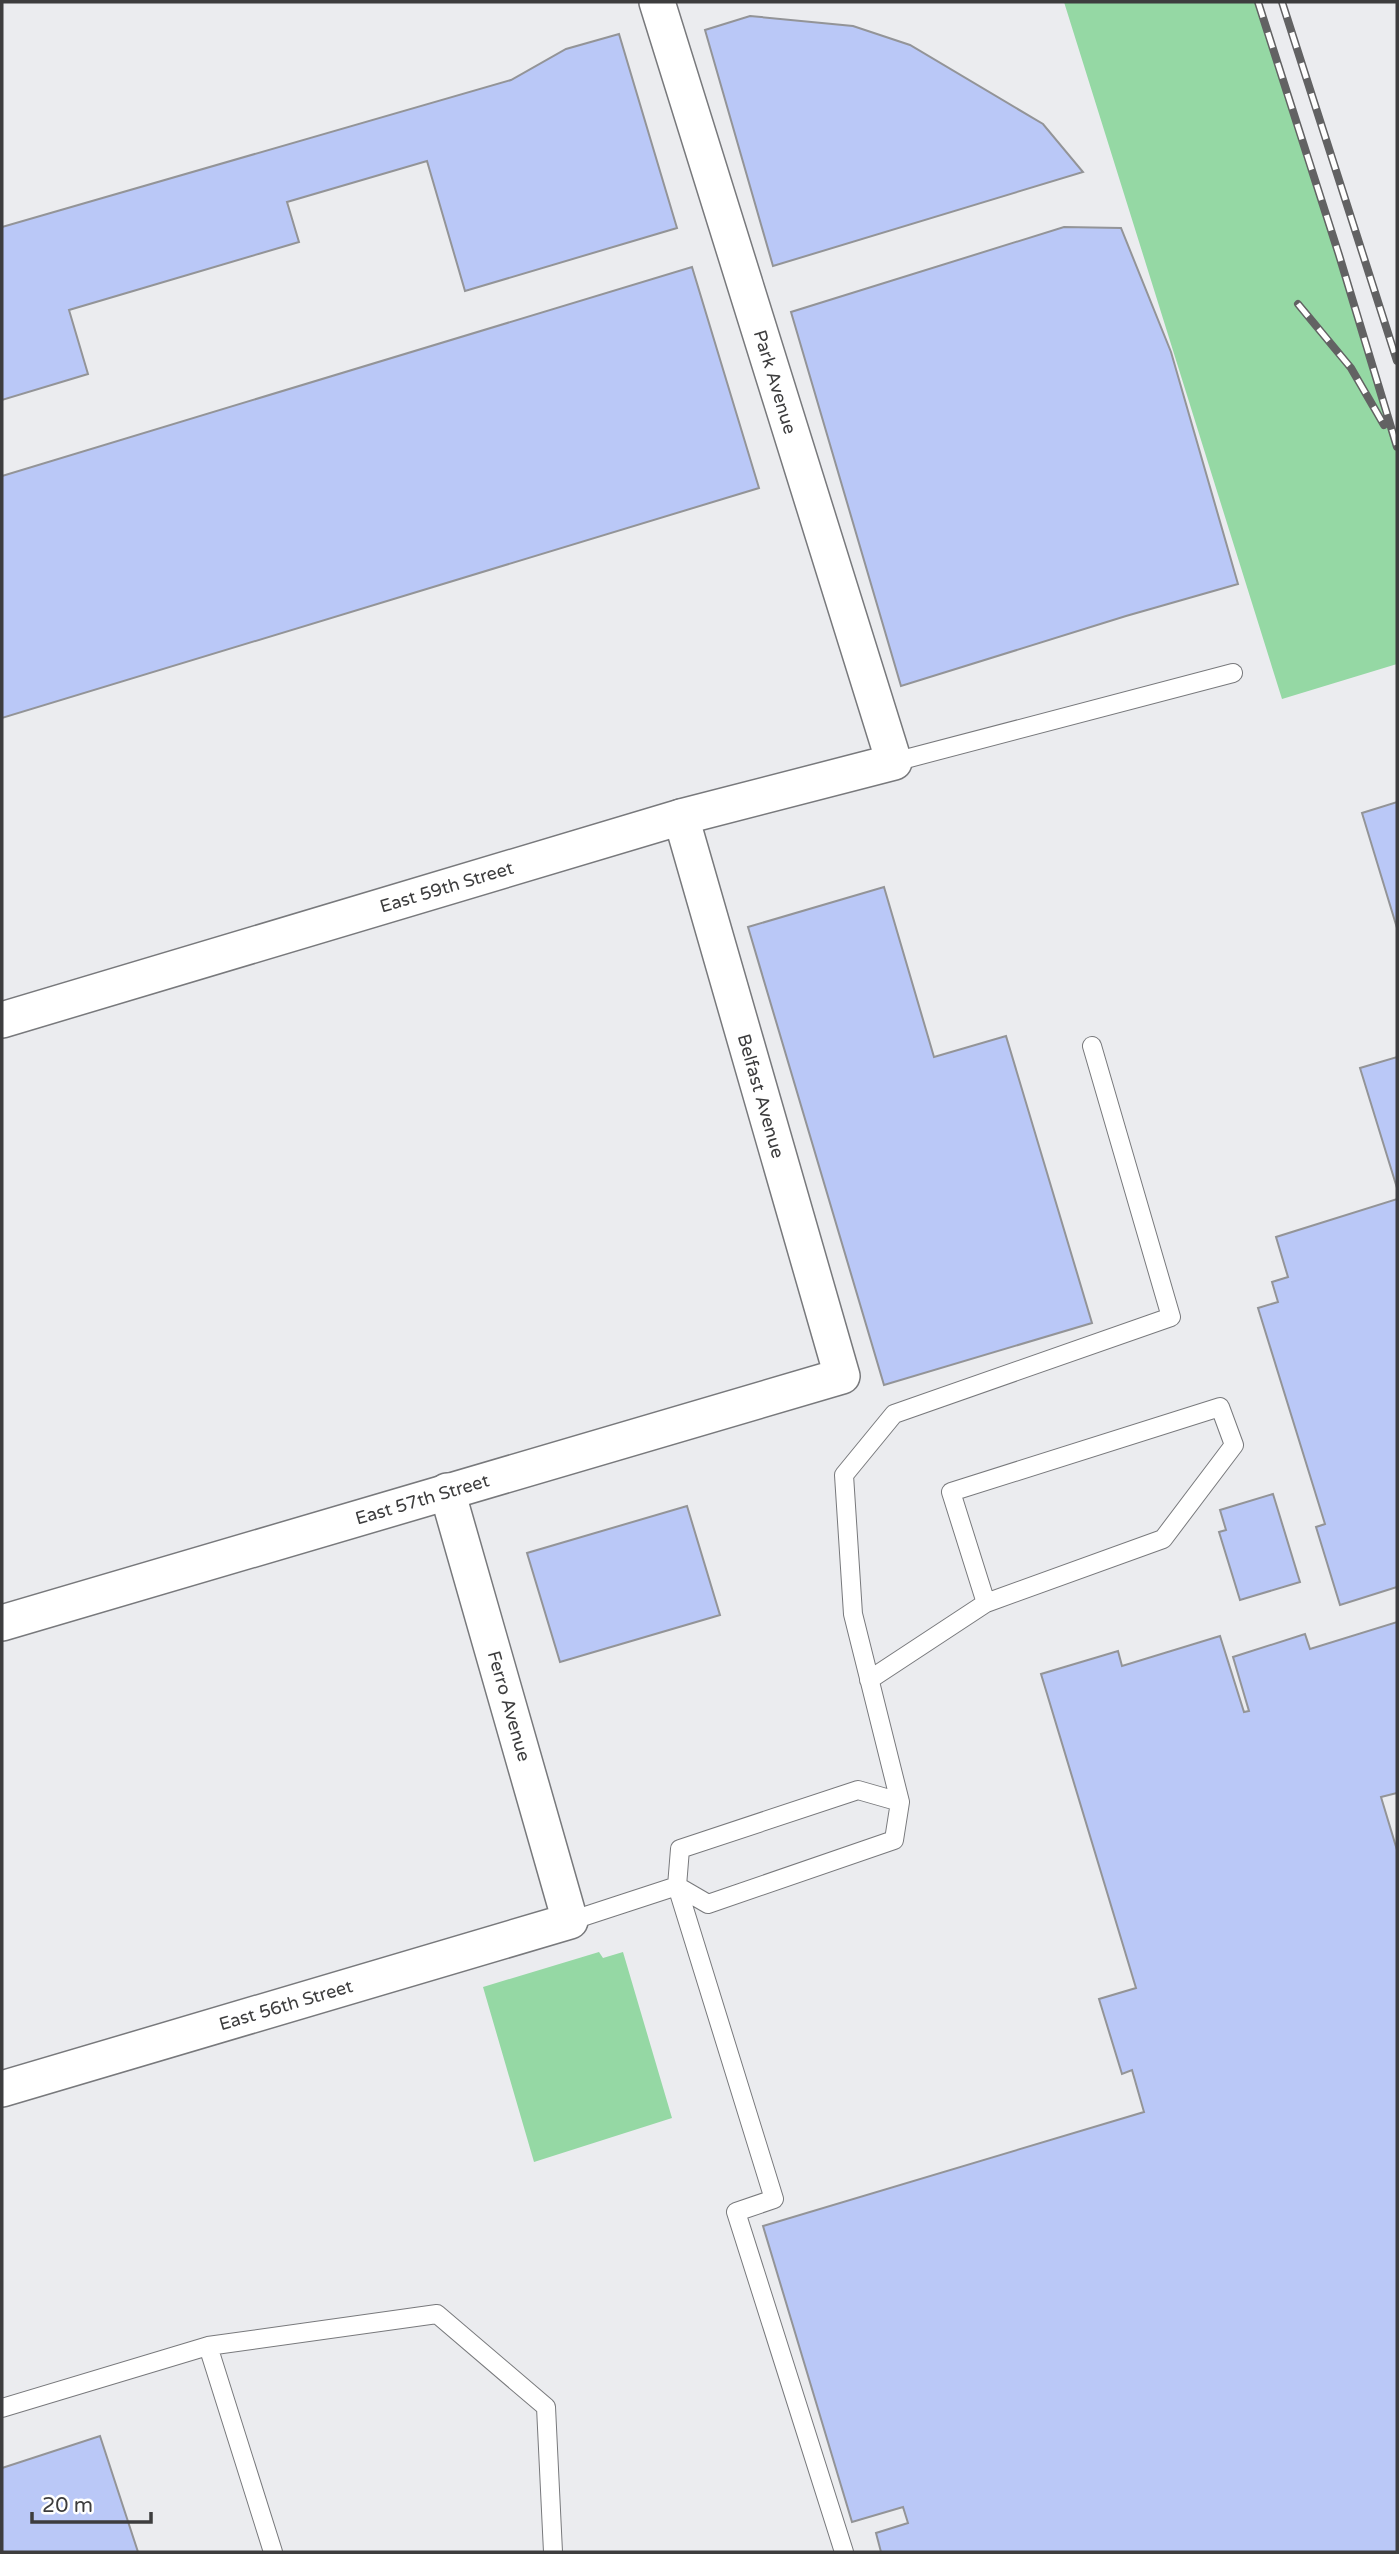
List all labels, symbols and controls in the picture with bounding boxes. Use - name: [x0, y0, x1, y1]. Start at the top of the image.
- street label: Park Avenue: [749, 327, 801, 437]
- street label: East 59th Street: [377, 857, 516, 917]
- street label: Belfast Avenue: [733, 1031, 789, 1161]
- street label: East 57th Street: [353, 1469, 492, 1530]
- street label: Ferro Avenue: [483, 1648, 535, 1764]
- street label: East 56th Street: [216, 1975, 355, 2035]
- scale bar: [32, 2480, 150, 2524]
- text: 20 m: [42, 2493, 93, 2518]

